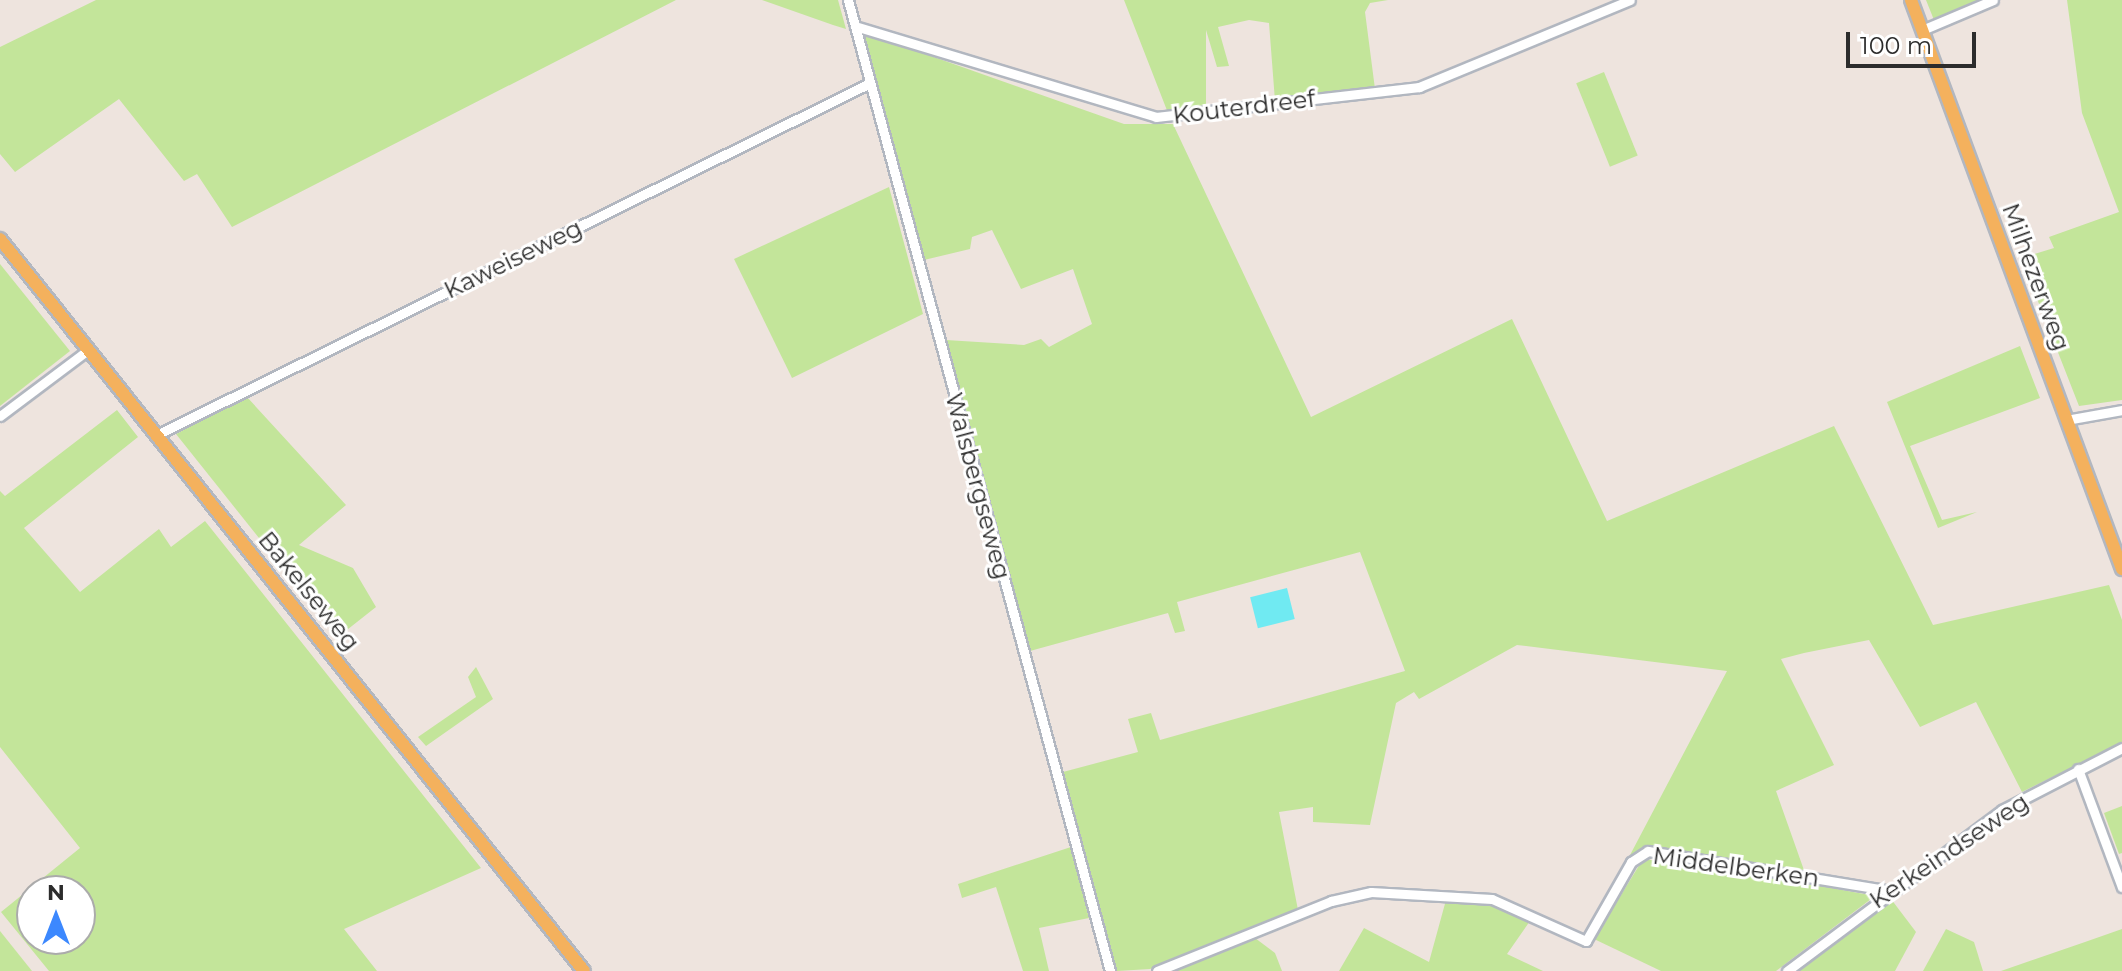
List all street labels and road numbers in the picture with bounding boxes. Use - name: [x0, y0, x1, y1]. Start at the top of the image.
- street label: Kouterdreef: [1171, 84, 1317, 130]
- street label: Milhezerweg: [1996, 199, 2076, 355]
- street label: Kaweiseweg: [439, 213, 587, 305]
- street label: Walsbergseweg: [939, 390, 1017, 582]
- street label: Bakelseweg: [252, 526, 366, 656]
- street label: Kerkeindseweg: [1864, 787, 2034, 915]
- street label: Middelberken: [1651, 841, 1821, 893]

